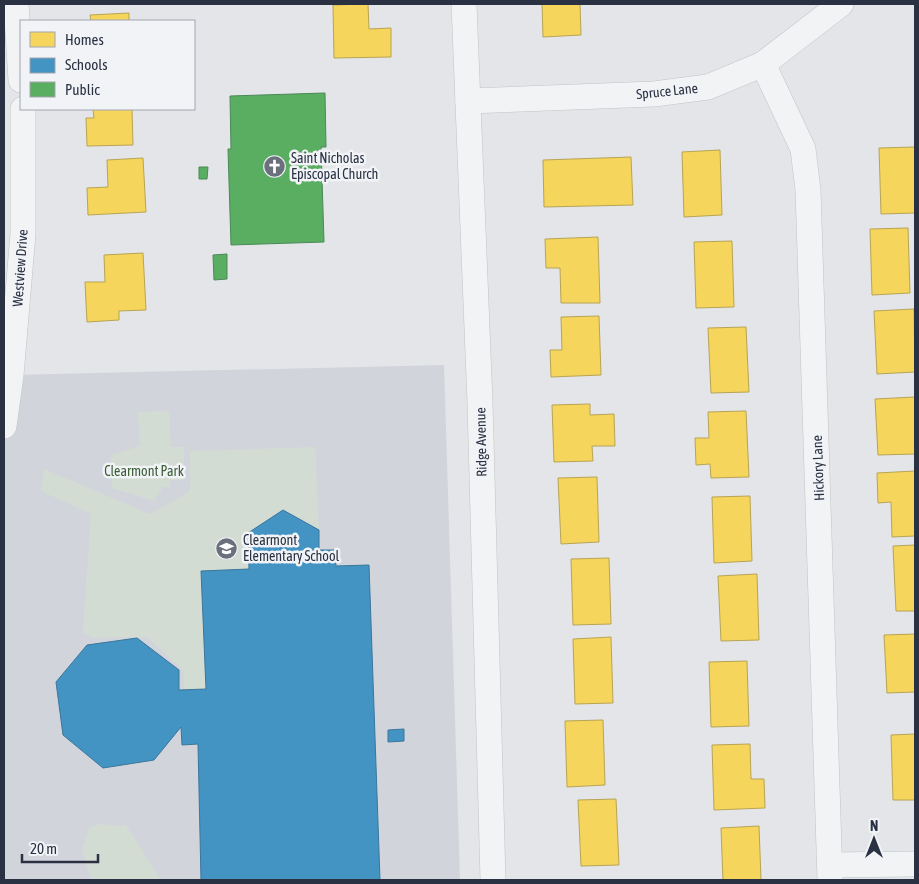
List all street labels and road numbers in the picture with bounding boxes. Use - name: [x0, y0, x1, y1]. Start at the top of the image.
- street label: Spruce Lane: [635, 80, 699, 102]
- street label: Westview Drive: [9, 229, 31, 307]
- street label: Ridge Avenue: [472, 407, 490, 477]
- street label: Hickory Lane: [809, 435, 827, 501]

